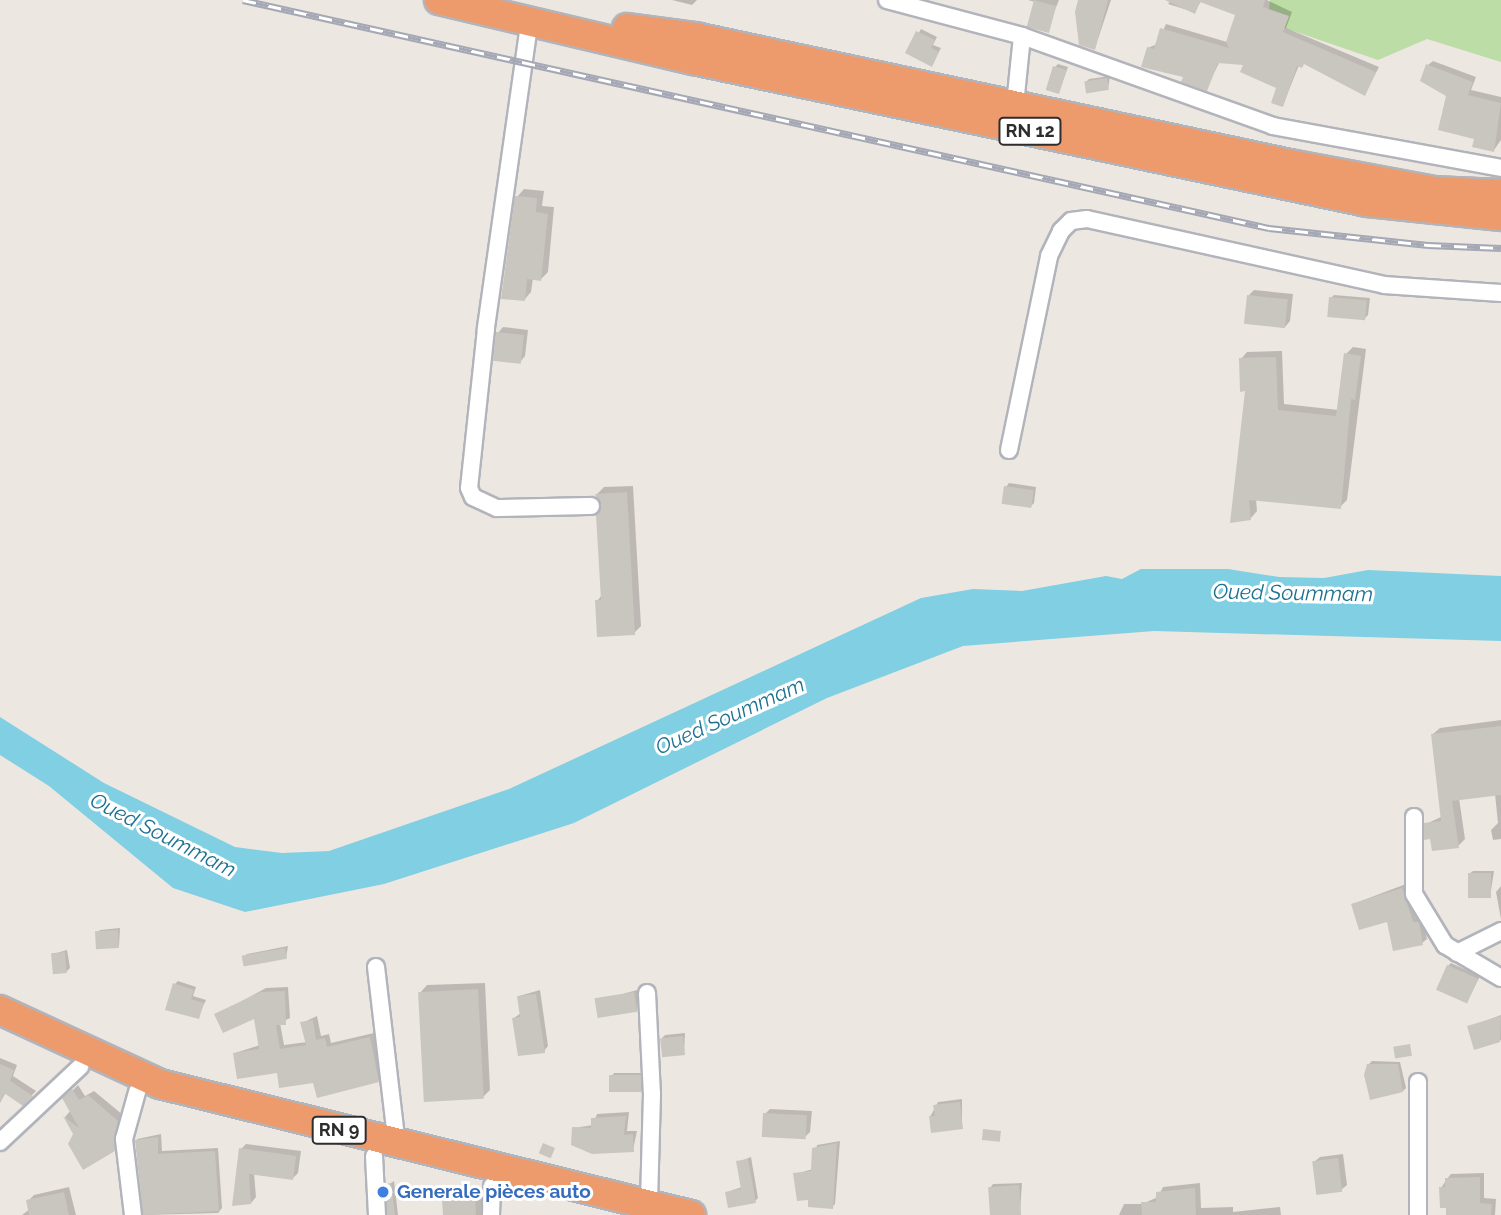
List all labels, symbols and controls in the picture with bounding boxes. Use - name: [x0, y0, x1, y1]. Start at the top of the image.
- road number: RN 12: [997, 116, 1063, 146]
- water label: Oued Soummam: [1213, 579, 1373, 607]
- water label: Oued Soummam: [652, 672, 808, 760]
- water label: Oued Soummam: [86, 787, 240, 883]
- road number: RN 9: [311, 1115, 367, 1144]
- place label: Generale pièces auto: [397, 1181, 591, 1203]
- marker: Generale pièces auto: [375, 1184, 391, 1200]

